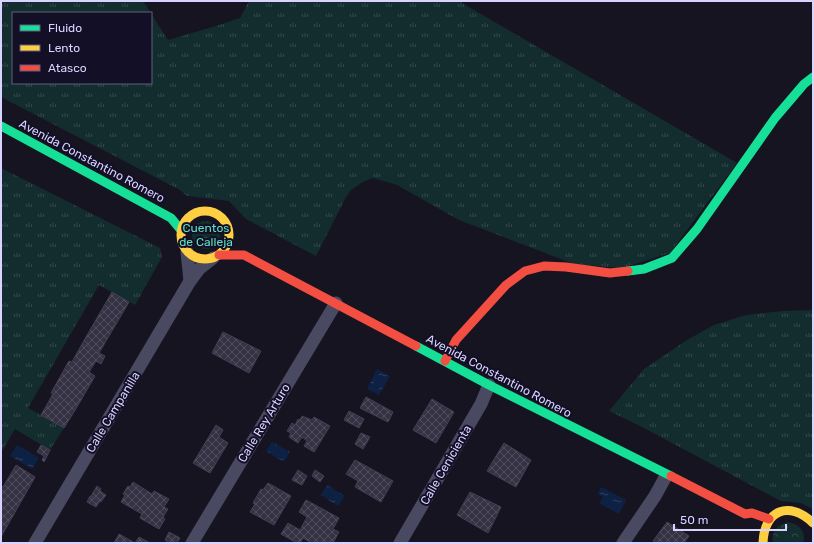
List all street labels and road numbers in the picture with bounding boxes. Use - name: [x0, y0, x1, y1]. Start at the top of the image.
- street label: Avenida Constantino Romero: [17, 117, 167, 205]
- street label: Avenida Constantino Romero: [424, 332, 574, 420]
- street label: Calle Campanilla: [83, 369, 143, 455]
- street label: Calle Rey Arturo: [235, 381, 293, 465]
- street label: Calle Cenicienta: [418, 423, 474, 507]

